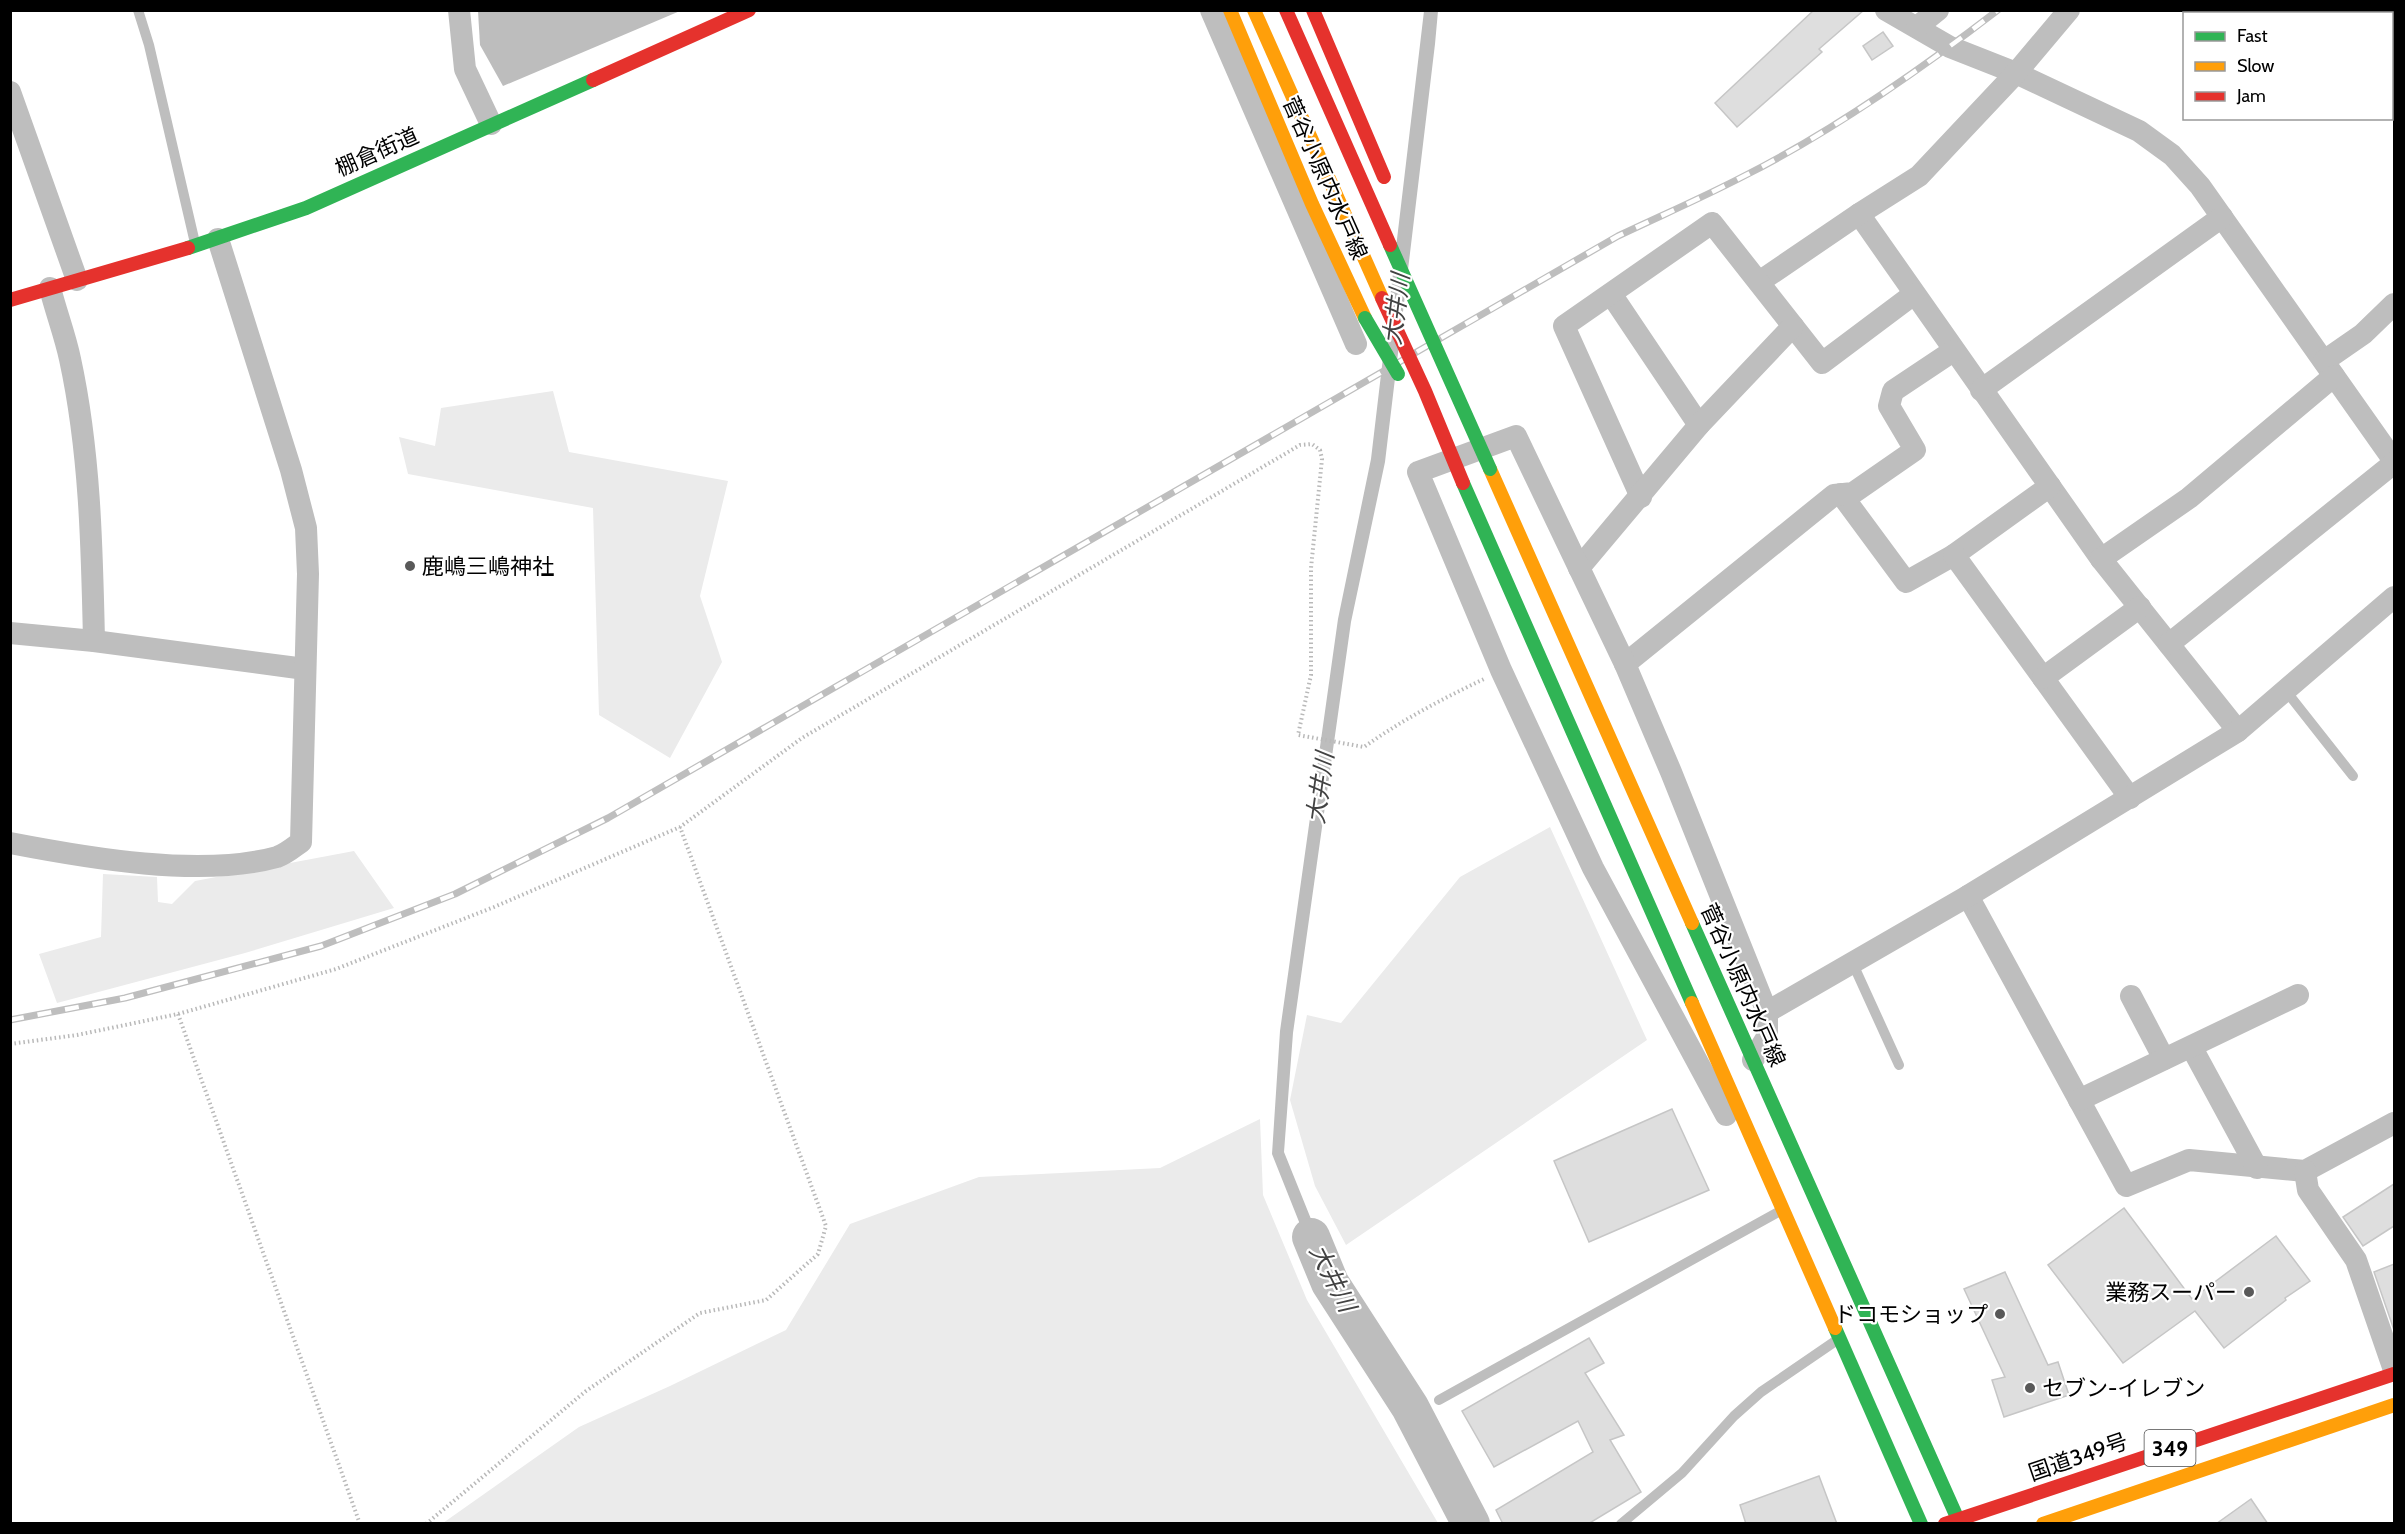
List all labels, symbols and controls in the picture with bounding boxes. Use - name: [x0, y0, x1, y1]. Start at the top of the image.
- legend: [2183, 12, 2393, 120]
- text: Fast: [2237, 25, 2268, 47]
- text: Slow: [2237, 55, 2274, 77]
- text: Jam: [2236, 85, 2266, 107]
- street label: 菅谷小原内水戸線: [1277, 92, 1373, 264]
- street label: 棚倉街道: [331, 122, 423, 182]
- water label: 大井川: [1377, 269, 1415, 346]
- place label: 鹿嶋三嶋神社: [422, 553, 554, 580]
- marker: 鹿嶋三嶋神社: [403, 559, 417, 573]
- water label: 大井川: [1301, 747, 1340, 826]
- street label: 菅谷小原内水戸線: [1695, 899, 1791, 1071]
- water label: 大井川: [1304, 1239, 1364, 1319]
- place label: 業務スーパー: [2105, 1279, 2237, 1306]
- marker: 業務スーパー: [2242, 1285, 2256, 1299]
- place label: ドコモショップ: [1834, 1301, 1988, 1328]
- marker: ドコモショップ: [1993, 1307, 2007, 1321]
- place label: セブン-イレブン: [2042, 1375, 2205, 1402]
- marker: セブン-イレブン: [2023, 1381, 2037, 1395]
- street label: 国道349号: [2025, 1427, 2131, 1487]
- road number: 349: [2144, 1430, 2196, 1466]

